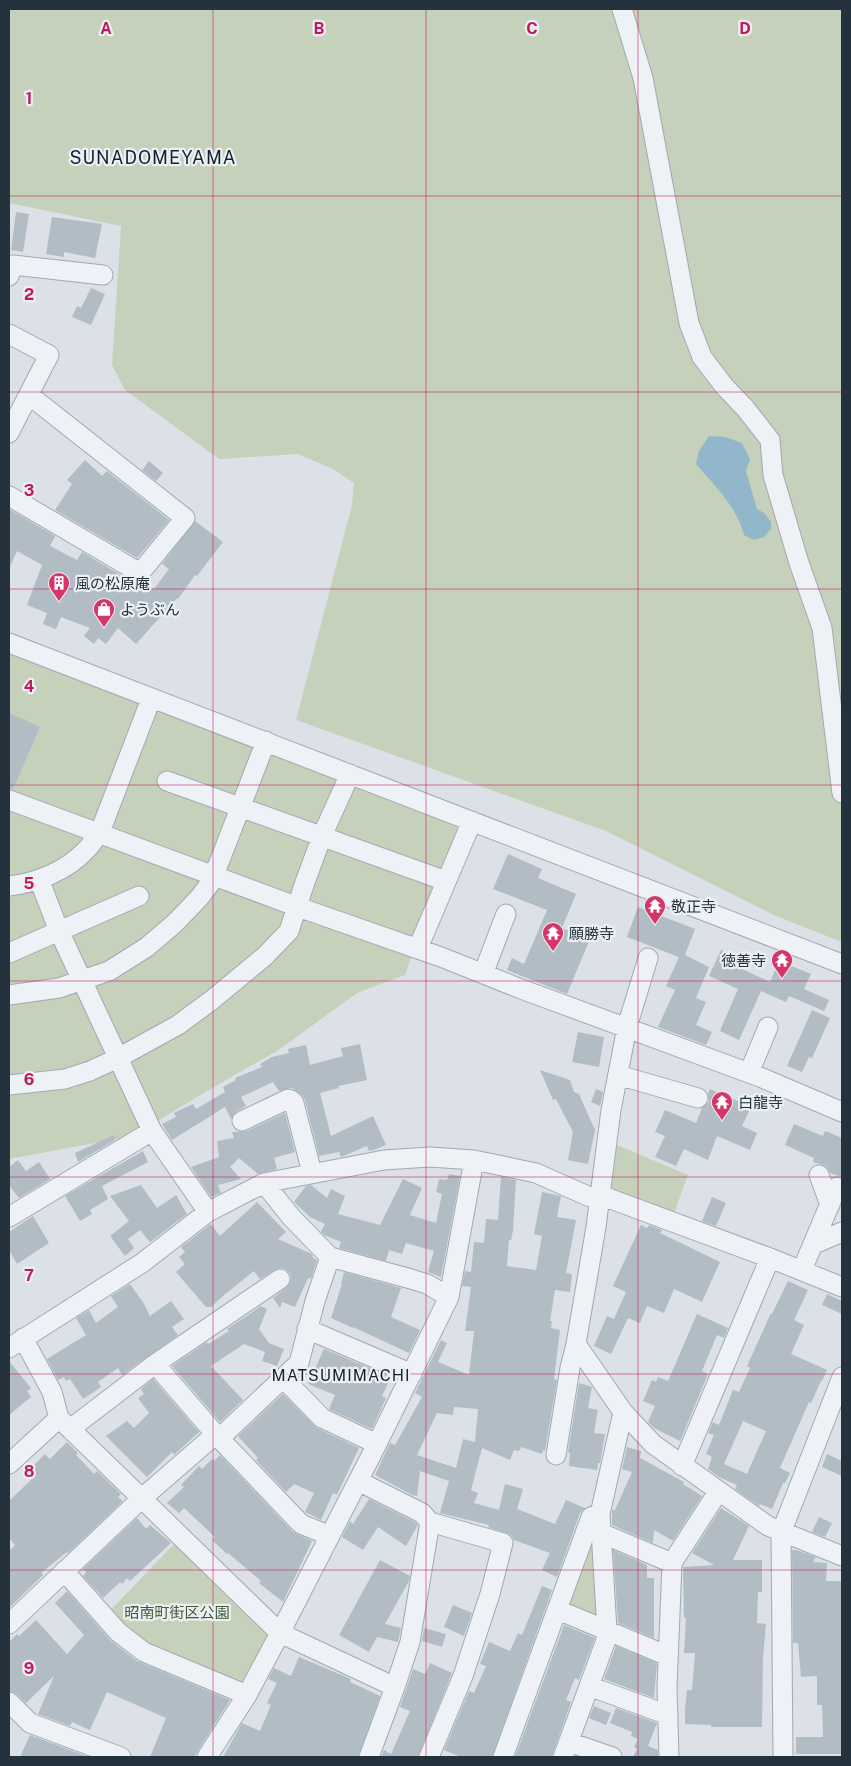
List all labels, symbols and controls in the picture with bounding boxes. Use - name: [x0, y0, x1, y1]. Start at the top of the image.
- text: A: [100, 19, 112, 38]
- text: B: [314, 19, 325, 38]
- text: C: [526, 19, 538, 38]
- text: D: [739, 19, 751, 38]
- text: 1: [26, 89, 32, 108]
- district label: SUNADOMEYAMA: [69, 147, 237, 168]
- text: 2: [24, 285, 34, 304]
- text: 3: [24, 481, 34, 500]
- building icon: 風の松原庵: [47, 571, 71, 602]
- place label: 風の松原庵: [75, 575, 150, 592]
- shop icon: ようぶん: [92, 597, 116, 628]
- place label: ようぶん: [120, 601, 180, 618]
- text: 4: [24, 677, 35, 696]
- text: 5: [24, 874, 35, 893]
- temple icon: 敬正寺: [643, 894, 667, 925]
- place label: 敬正寺: [671, 898, 716, 915]
- temple icon: 願勝寺: [541, 921, 565, 952]
- place label: 願勝寺: [569, 925, 614, 942]
- temple icon: 徳善寺: [770, 948, 794, 979]
- place label: 徳善寺: [721, 952, 766, 969]
- text: 6: [24, 1070, 34, 1089]
- temple icon: 白龍寺: [710, 1090, 734, 1121]
- place label: 白龍寺: [738, 1094, 783, 1111]
- text: 7: [24, 1266, 34, 1285]
- district label: MATSUMIMACHI: [271, 1366, 411, 1385]
- text: 8: [24, 1462, 35, 1481]
- park label: 昭南町街区公園: [124, 1604, 230, 1621]
- text: 9: [24, 1659, 34, 1678]

